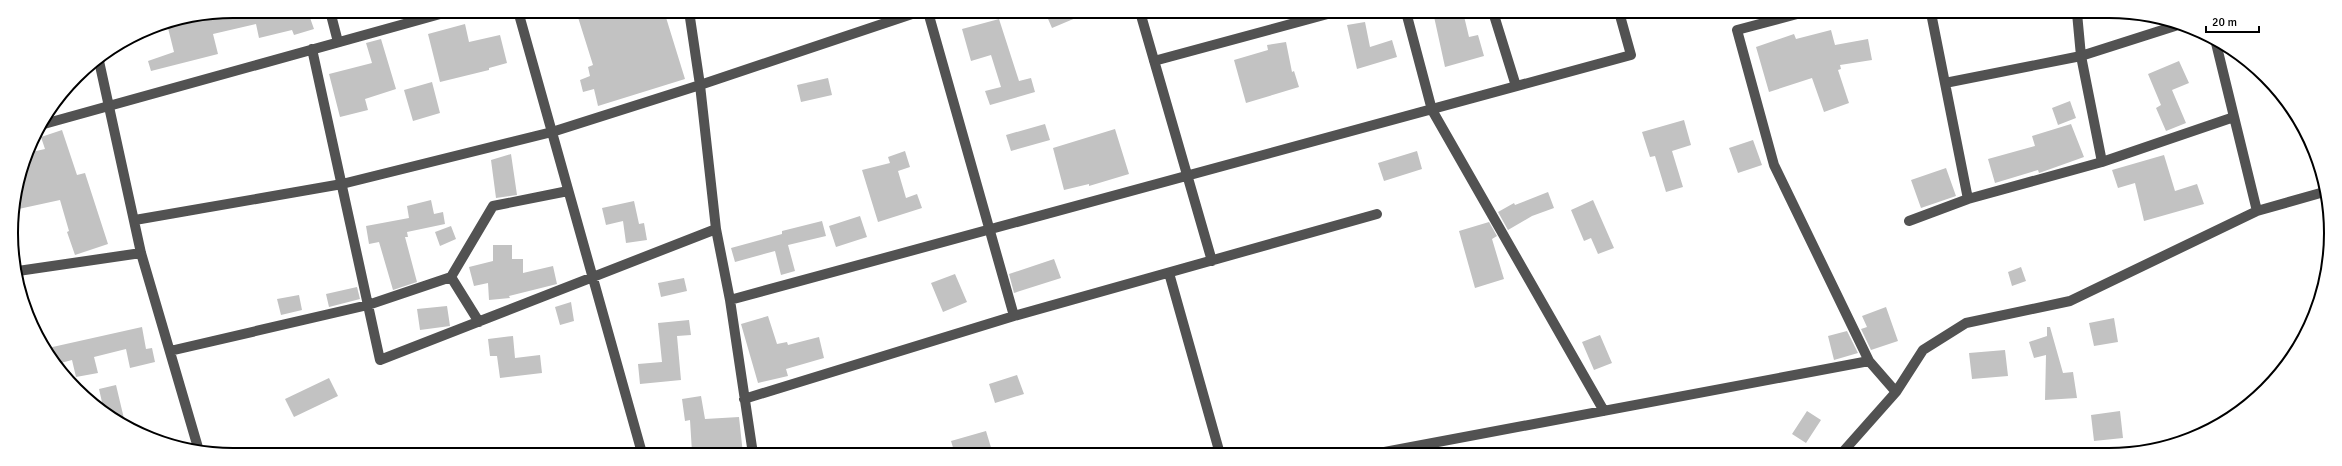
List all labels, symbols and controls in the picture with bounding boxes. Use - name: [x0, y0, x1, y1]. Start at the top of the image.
- scale bar: [2206, 8, 2259, 34]
- text: 20 m: [2212, 15, 2237, 30]

